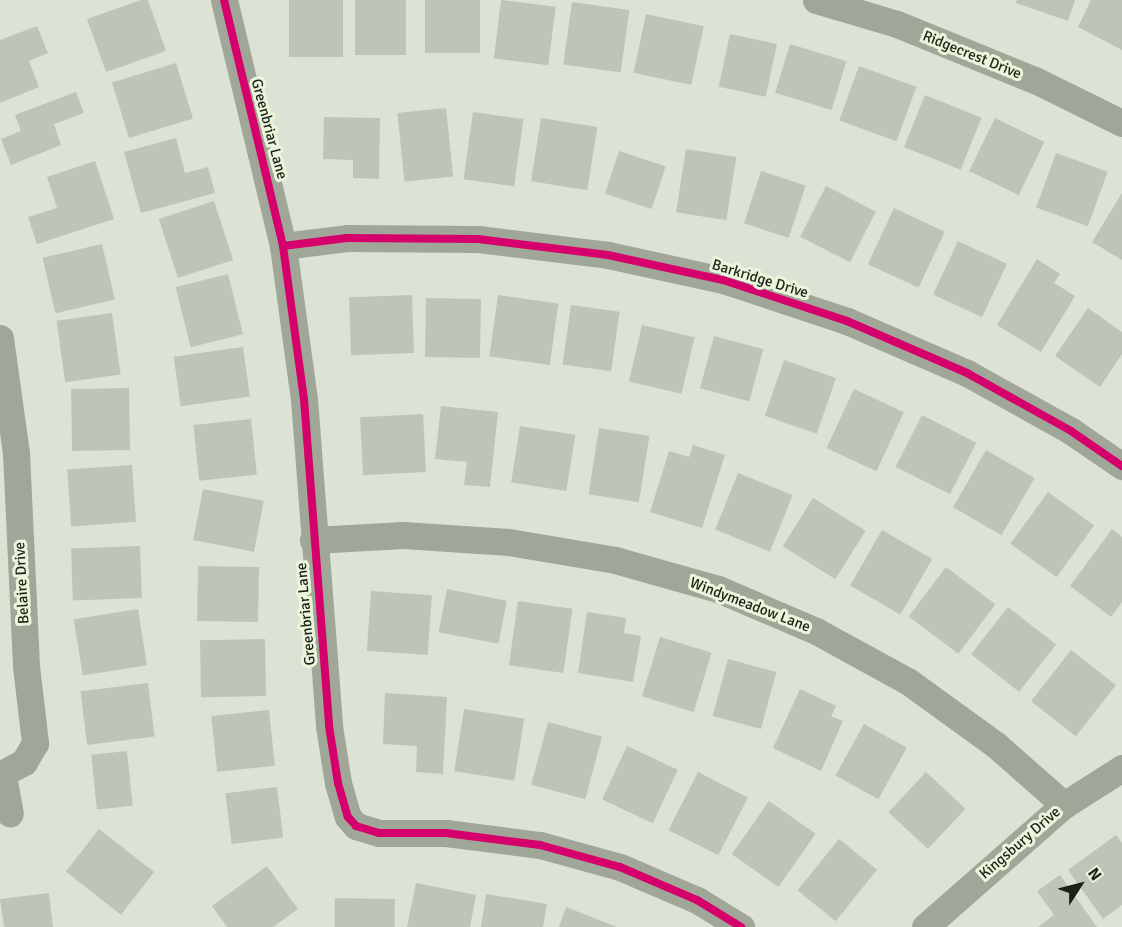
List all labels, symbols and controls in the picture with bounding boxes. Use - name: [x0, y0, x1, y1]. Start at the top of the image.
- street label: Ridgecrest Drive: [920, 27, 1024, 83]
- street label: Greenbriar Lane: [247, 77, 291, 181]
- street label: Barkridge Drive: [710, 256, 810, 302]
- street label: Belaire Drive: [11, 541, 33, 625]
- street label: Greenbriar Lane: [293, 562, 319, 666]
- street label: Windymeadow Lane: [687, 574, 813, 636]
- street label: Kingsbury Drive: [976, 803, 1064, 883]
- north arrow: [1050, 855, 1110, 915]
- text: N: [1083, 864, 1106, 885]

